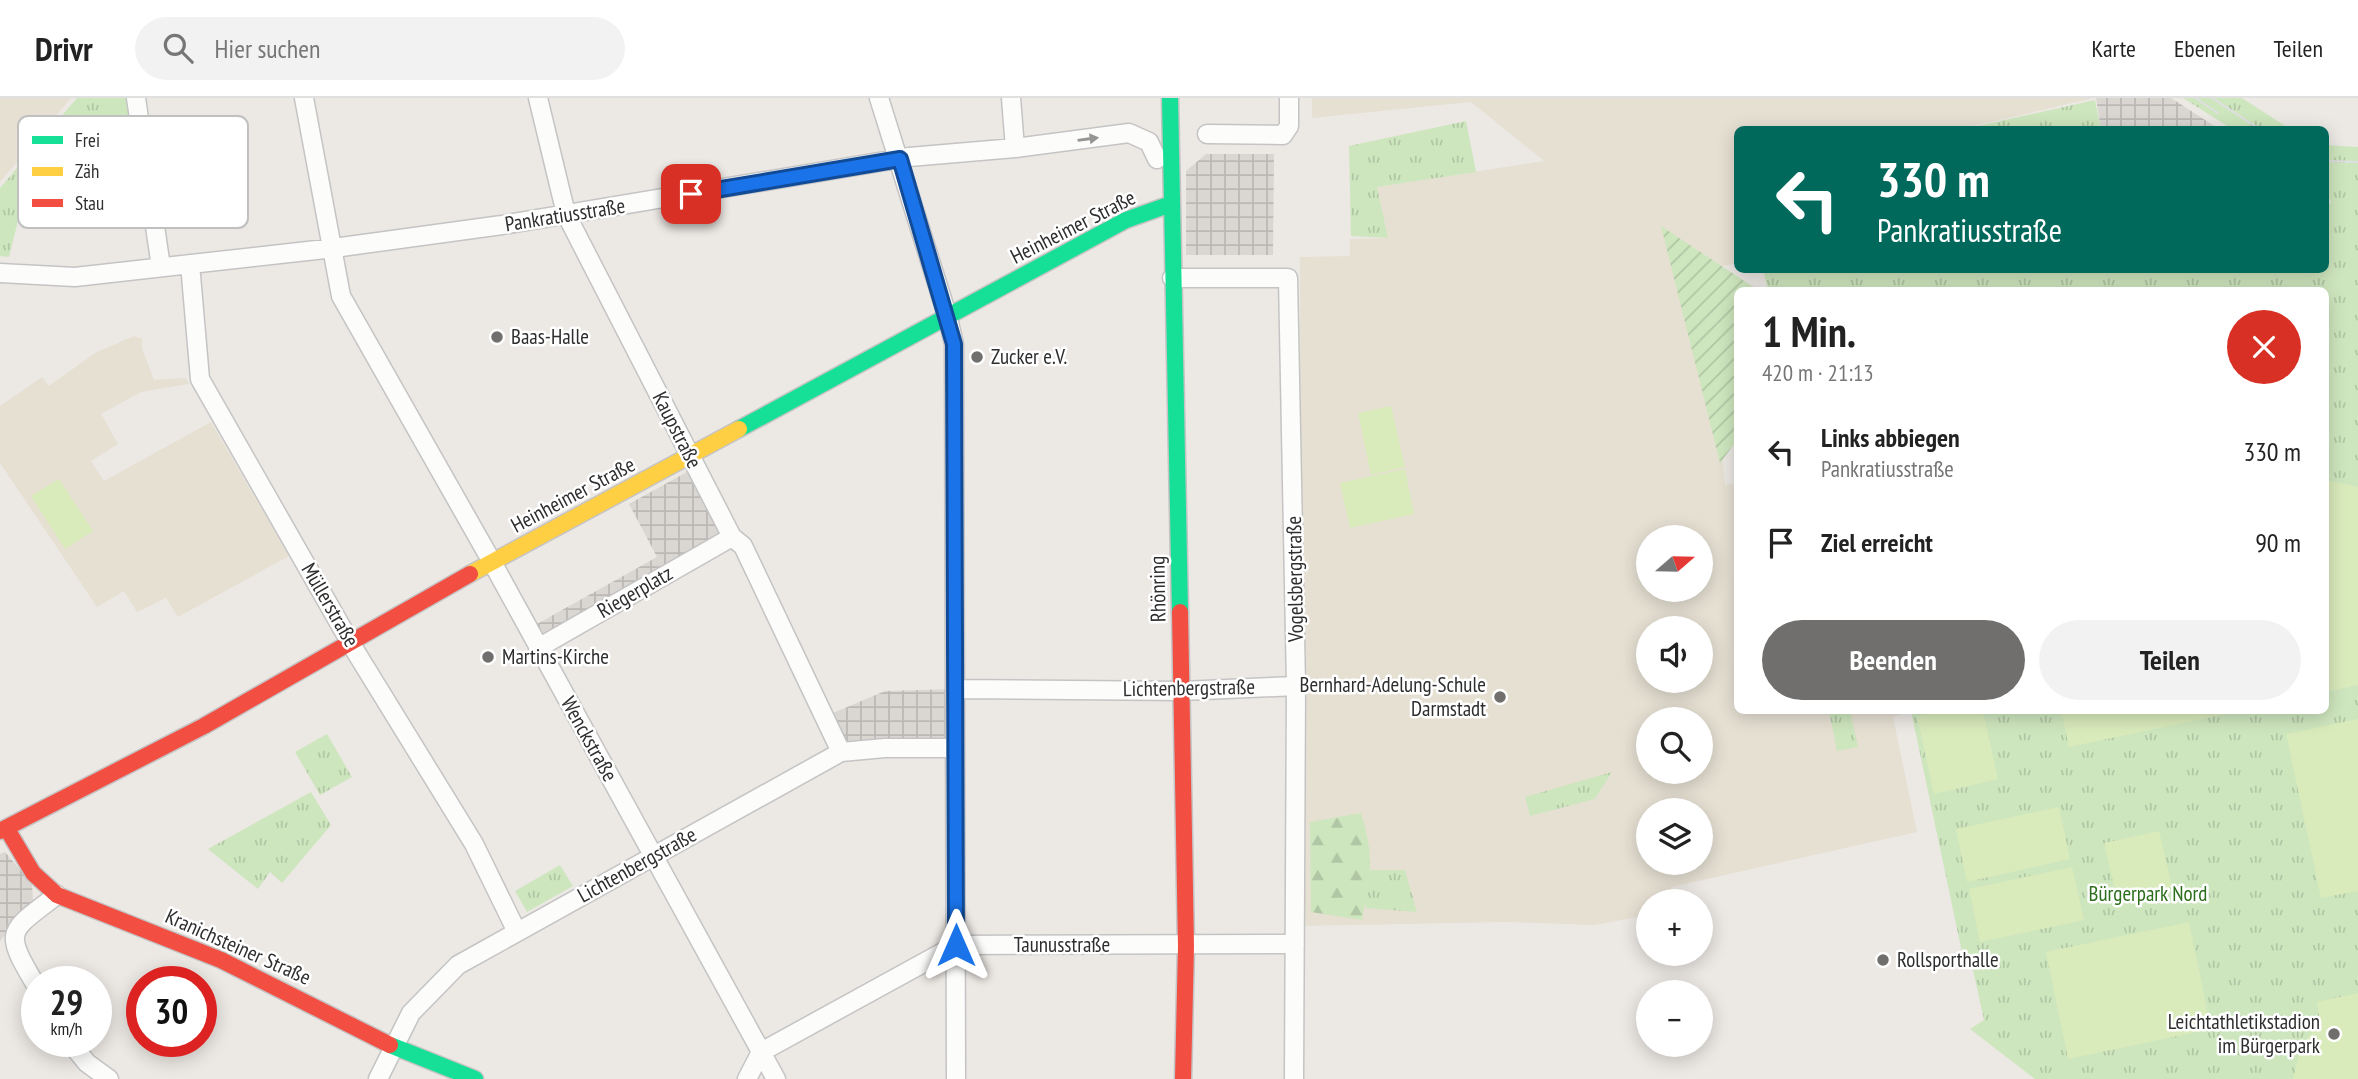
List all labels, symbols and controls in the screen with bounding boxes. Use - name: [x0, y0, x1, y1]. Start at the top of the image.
- search box: [135, 17, 625, 80]
- text: Drivr: [35, 27, 93, 70]
- icon: search: [159, 29, 197, 67]
- text: Hier suchen: [215, 32, 320, 65]
- text: Karte: [2092, 33, 2136, 64]
- text: Ebenen: [2174, 33, 2236, 64]
- text: Teilen: [2274, 33, 2323, 64]
- legend: [18, 116, 248, 228]
- text: Frei: [75, 128, 100, 152]
- one-way arrow: [1078, 133, 1100, 144]
- text: 330 m: [1877, 147, 1990, 211]
- icon: left: [1762, 154, 1853, 245]
- text: Zäh: [75, 159, 99, 183]
- pin: [661, 164, 721, 224]
- icon: arrive: [672, 175, 710, 213]
- street label: Heinheimer Straße: [1006, 184, 1140, 270]
- text: Stau: [75, 191, 104, 215]
- street label: Pankratiusstraße: [503, 192, 627, 237]
- text: Pankratiusstraße: [1877, 209, 2062, 251]
- text: 1 Min.: [1762, 304, 1856, 359]
- button: close: [2227, 310, 2301, 384]
- place label: Baas-Halle: [511, 323, 589, 350]
- marker: Baas-Halle: [489, 329, 505, 345]
- place label: Zucker e.V.: [991, 343, 1067, 370]
- marker: Zucker e.V.: [969, 349, 985, 365]
- text: 420 m · 21:13: [1762, 358, 1874, 387]
- street label: Kaupstraße: [647, 387, 708, 473]
- text: Links abbiegen: [1821, 421, 1960, 454]
- icon: left: [1762, 433, 1800, 471]
- text: 330 m: [2243, 435, 2301, 468]
- street label: Heinheimer Straße: [506, 451, 639, 539]
- text: Pankratiusstraße: [1821, 454, 1954, 483]
- street label: Vogelsbergstraße: [1280, 516, 1309, 643]
- icon: arrive: [1762, 524, 1800, 562]
- north arrow: [1636, 525, 1713, 602]
- map controls: [1636, 525, 1713, 1057]
- text: Ziel erreicht: [1821, 526, 1933, 559]
- text: 90 m: [2255, 526, 2301, 559]
- street label: Rhönring: [1143, 556, 1172, 622]
- street label: Müllerstraße: [296, 558, 365, 652]
- street label: Riegerplatz: [592, 559, 677, 624]
- button: sound: [1636, 616, 1713, 693]
- button: Beenden: [1762, 620, 2025, 700]
- button: Teilen: [2039, 620, 2301, 700]
- place label: Martins-Kirche: [502, 643, 609, 670]
- marker: Martins-Kirche: [480, 649, 496, 665]
- place label: Bernhard-Adelung-Schule Darmstadt: [1299, 671, 1486, 722]
- street label: Lichtenbergstraße: [1123, 673, 1255, 702]
- marker: Bernhard-Adelung-Schule Darmstadt: [1492, 689, 1508, 705]
- street label: Wenckstraße: [555, 692, 624, 786]
- button: search: [1636, 707, 1713, 784]
- button: layers: [1636, 798, 1713, 875]
- street label: Lichtenbergstraße: [572, 821, 701, 908]
- park label: Bürgerpark Nord: [2089, 880, 2207, 907]
- button: +: [1636, 889, 1713, 966]
- street label: Kranichsteiner Straße: [161, 902, 315, 991]
- position arrow: [919, 908, 993, 982]
- street label: Taunusstraße: [1014, 931, 1110, 958]
- place label: Rollsporthalle: [1897, 946, 1999, 973]
- marker: Rollsporthalle: [1875, 952, 1891, 968]
- speed limit sign: 30: [126, 966, 217, 1057]
- text: 29: [50, 979, 83, 1025]
- button: −: [1636, 980, 1713, 1057]
- place label: Leichtathletikstadion im Bürgerpark: [2168, 1008, 2320, 1059]
- text: km/h: [51, 1017, 82, 1040]
- marker: Leichtathletikstadion im Bürgerpark: [2326, 1026, 2342, 1042]

